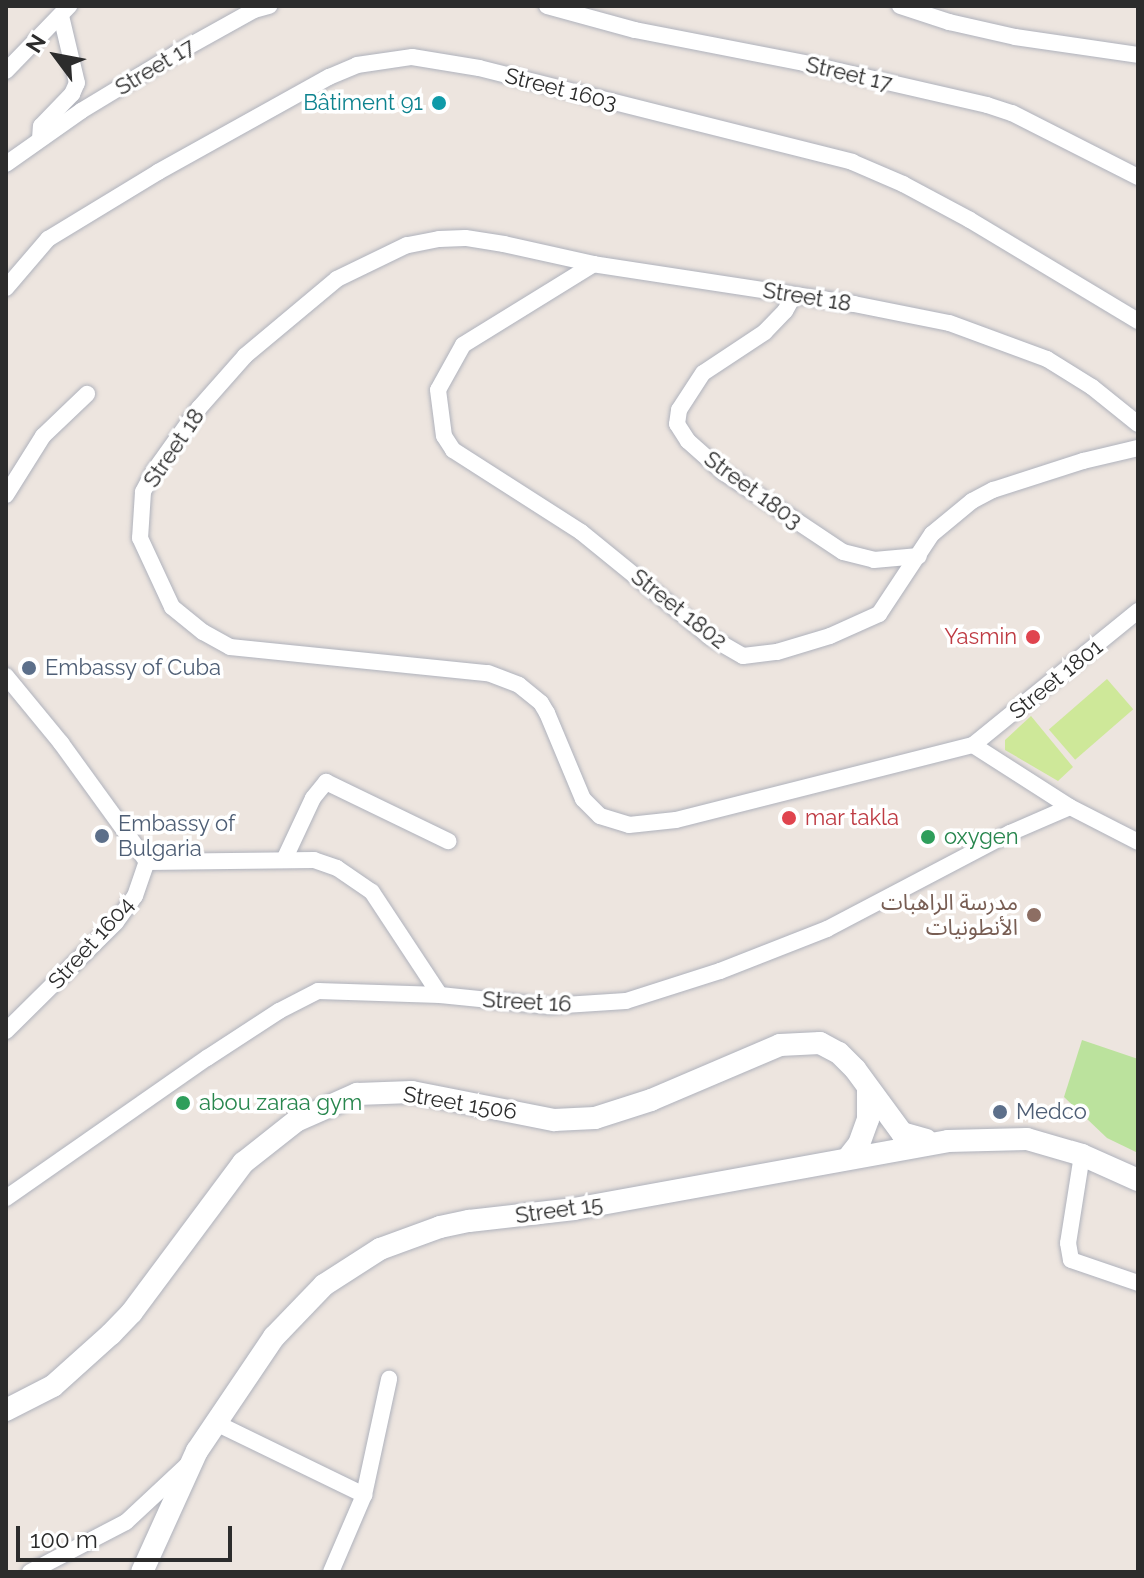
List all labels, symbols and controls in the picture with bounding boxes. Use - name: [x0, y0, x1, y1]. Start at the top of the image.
- north arrow: [16, 16, 96, 96]
- text: N: [20, 29, 51, 57]
- street label: Street 17: [111, 33, 199, 101]
- street label: Street 17: [803, 51, 895, 97]
- street label: Street 1603: [502, 62, 620, 116]
- place label: Bâtiment 91: [303, 90, 423, 116]
- marker: Bâtiment 91: [430, 94, 448, 112]
- street label: Street 18: [761, 277, 853, 317]
- street label: Street 18: [138, 404, 210, 492]
- street label: Street 1803: [699, 446, 807, 534]
- street label: Street 1802: [626, 564, 732, 654]
- place label: Yasmin: [944, 624, 1017, 650]
- marker: Yasmin: [1024, 628, 1042, 646]
- street label: Street 1801: [1004, 634, 1108, 724]
- place label: Embassy of Cuba: [45, 655, 222, 681]
- marker: Embassy of Cuba: [20, 659, 38, 677]
- place label: mar takla: [805, 805, 900, 831]
- marker: mar takla: [780, 809, 798, 827]
- place label: Embassy of Bulgaria: [118, 810, 236, 862]
- place label: oxygen: [944, 824, 1019, 850]
- marker: Embassy of Bulgaria: [93, 827, 111, 845]
- marker: oxygen: [919, 828, 937, 846]
- place label: مدرسة الراهبات الأنطونيات: [881, 889, 1018, 940]
- street label: Street 1604: [43, 892, 139, 994]
- marker: مدرسة الراهبات الأنطونيات: [1025, 906, 1043, 924]
- street label: Street 16: [482, 986, 572, 1018]
- street label: Street 1506: [401, 1081, 519, 1125]
- place label: abou zaraa gym: [199, 1090, 362, 1116]
- marker: abou zaraa gym: [174, 1094, 192, 1112]
- place label: Medco: [1016, 1099, 1087, 1125]
- marker: Medco: [991, 1103, 1009, 1121]
- street label: Street 15: [514, 1191, 604, 1229]
- scale bar: [20, 1510, 236, 1560]
- text: 100 m: [30, 1525, 98, 1554]

